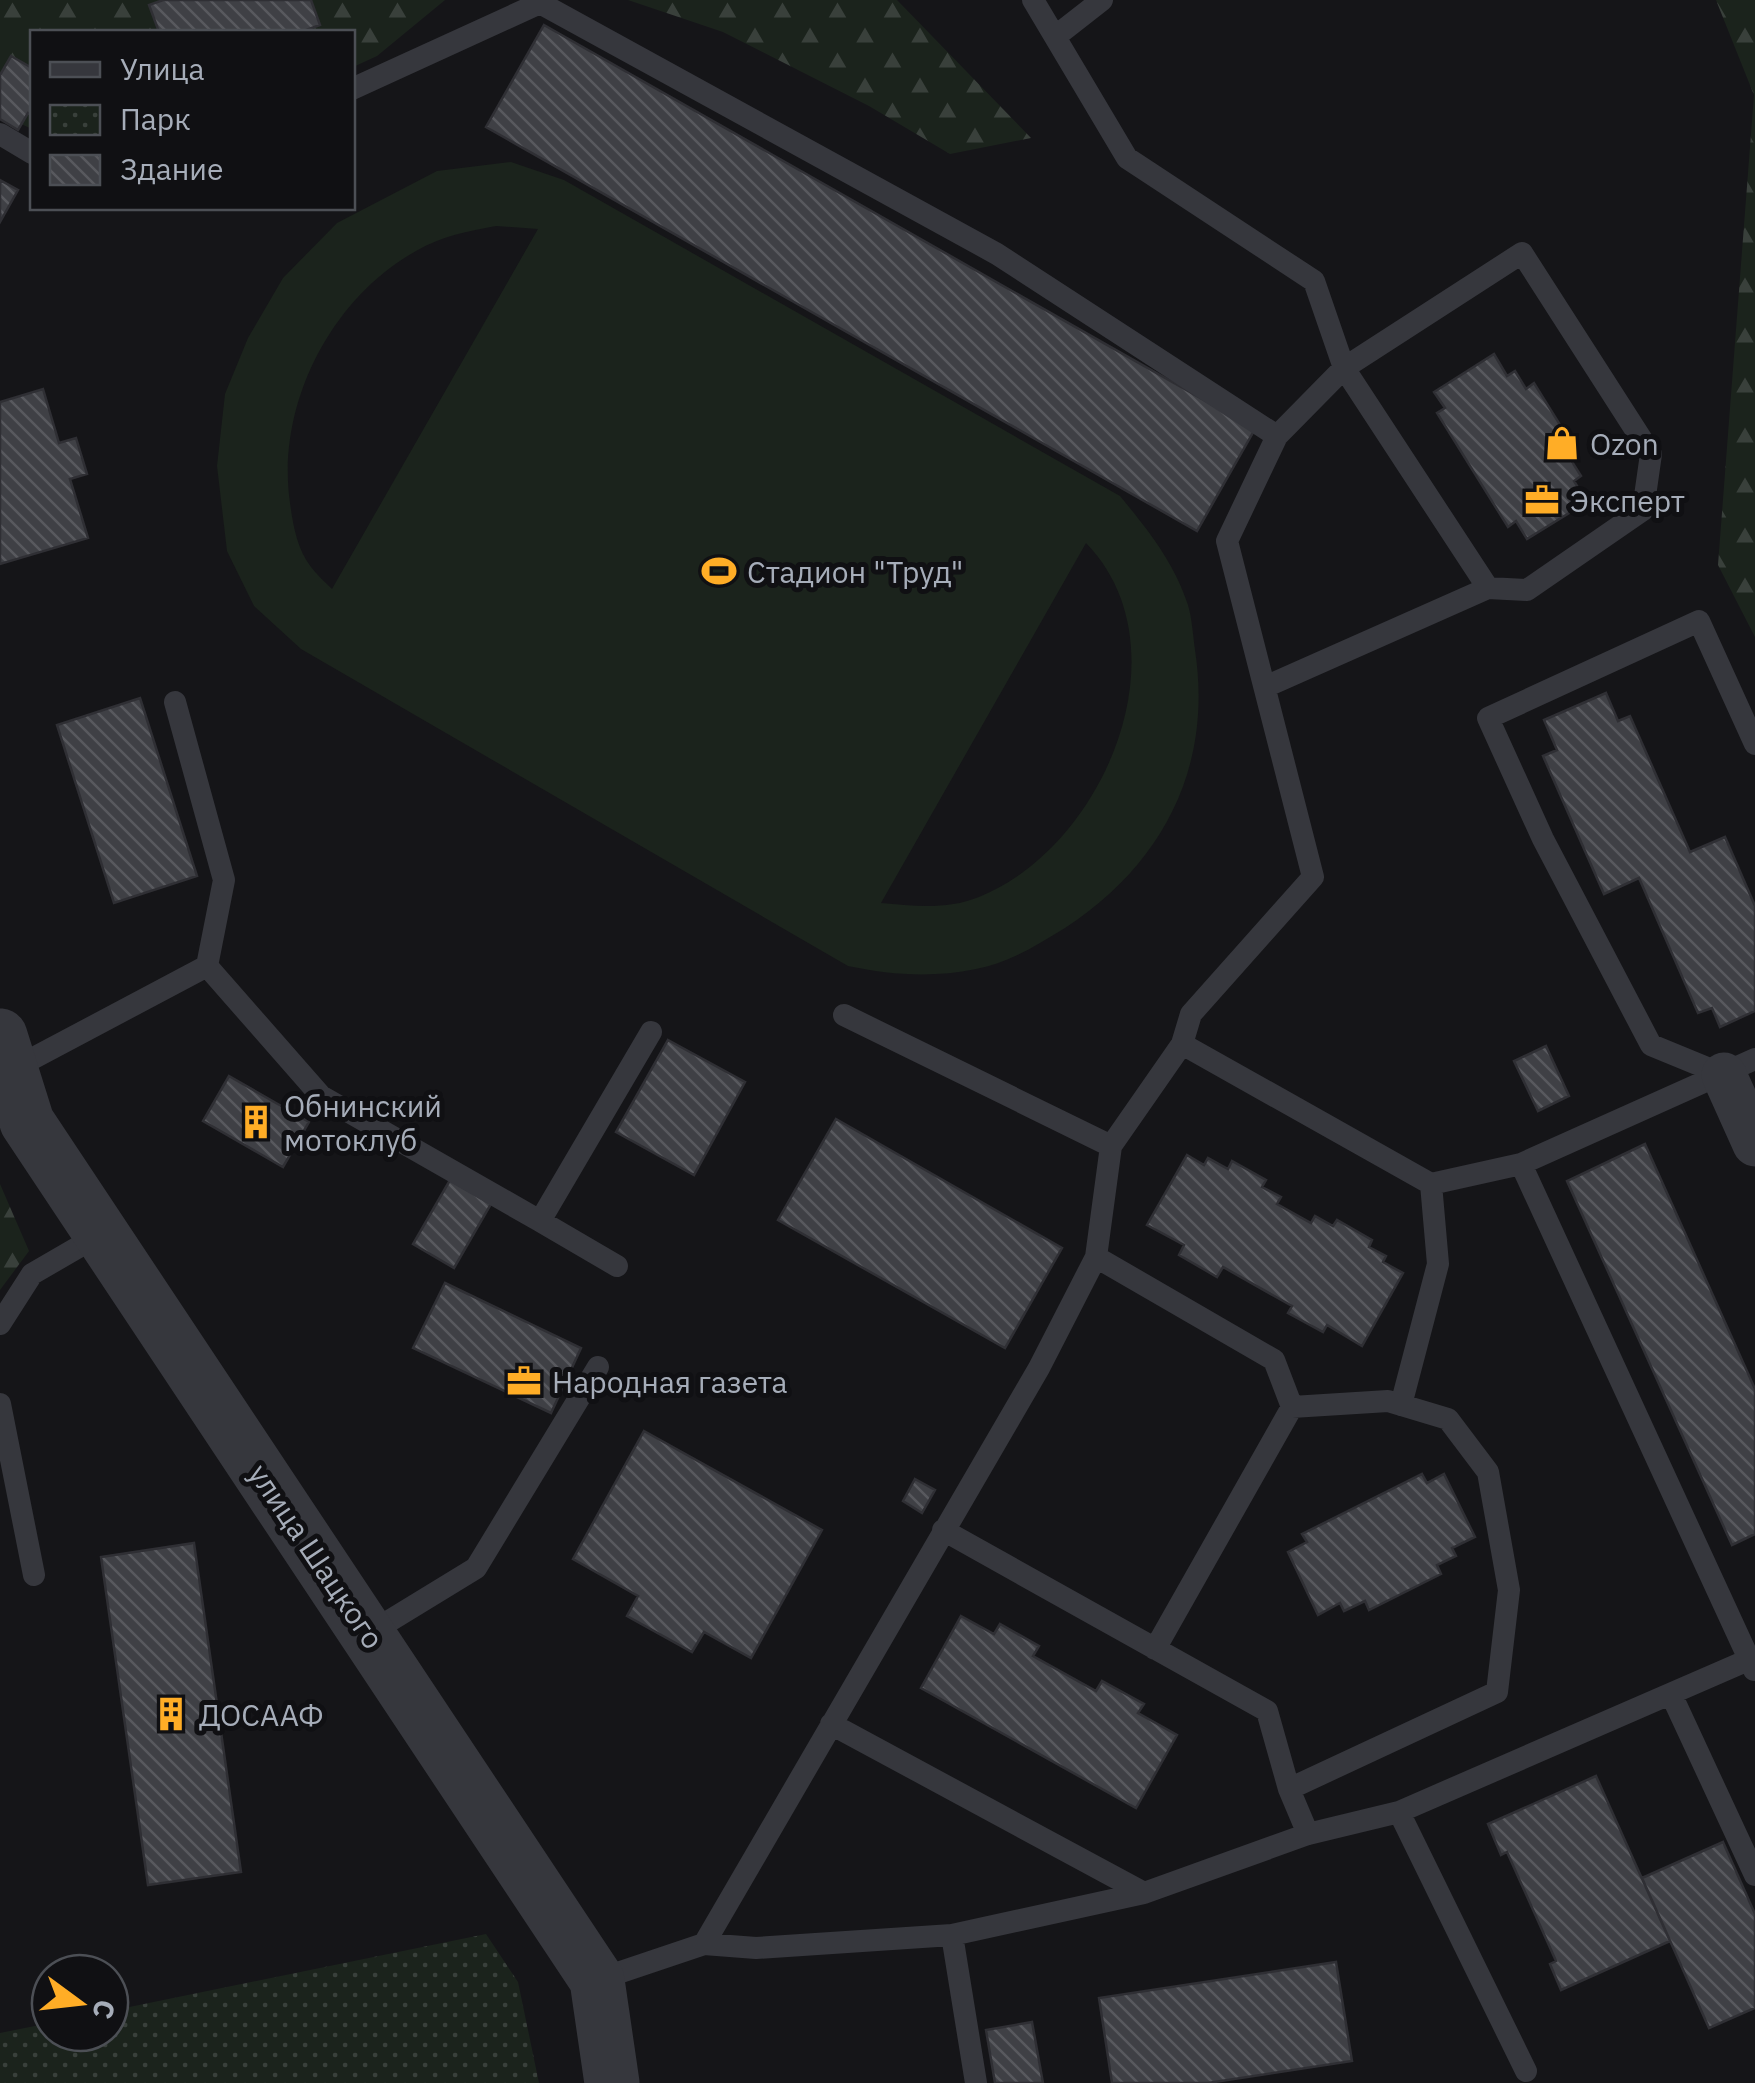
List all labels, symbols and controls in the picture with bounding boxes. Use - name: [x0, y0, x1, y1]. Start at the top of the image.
- legend: [30, 30, 355, 210]
- text: Улица: [120, 49, 205, 88]
- text: Парк: [120, 99, 191, 138]
- text: Здание: [120, 149, 223, 188]
- shop icon: Ozon: [1543, 424, 1581, 462]
- place label: Ozon: [1590, 424, 1659, 463]
- office icon: Эксперт: [1523, 481, 1561, 519]
- place label: Эксперт: [1570, 481, 1685, 520]
- sports icon: Стадион "Труд": [700, 552, 738, 590]
- place label: Стадион "Труд": [747, 552, 963, 591]
- place label: Обнинский мотоклуб: [284, 1086, 442, 1159]
- building icon: Обнинский мотоклуб: [237, 1103, 275, 1141]
- office icon: Народная газета: [505, 1362, 543, 1400]
- place label: Народная газета: [552, 1362, 788, 1401]
- street label: улица Шацкого: [241, 1456, 393, 1656]
- building icon: ДОСААФ: [152, 1695, 190, 1733]
- place label: ДОСААФ: [199, 1695, 324, 1734]
- north arrow: [30, 1953, 130, 2053]
- text: С: [84, 1996, 125, 2023]

